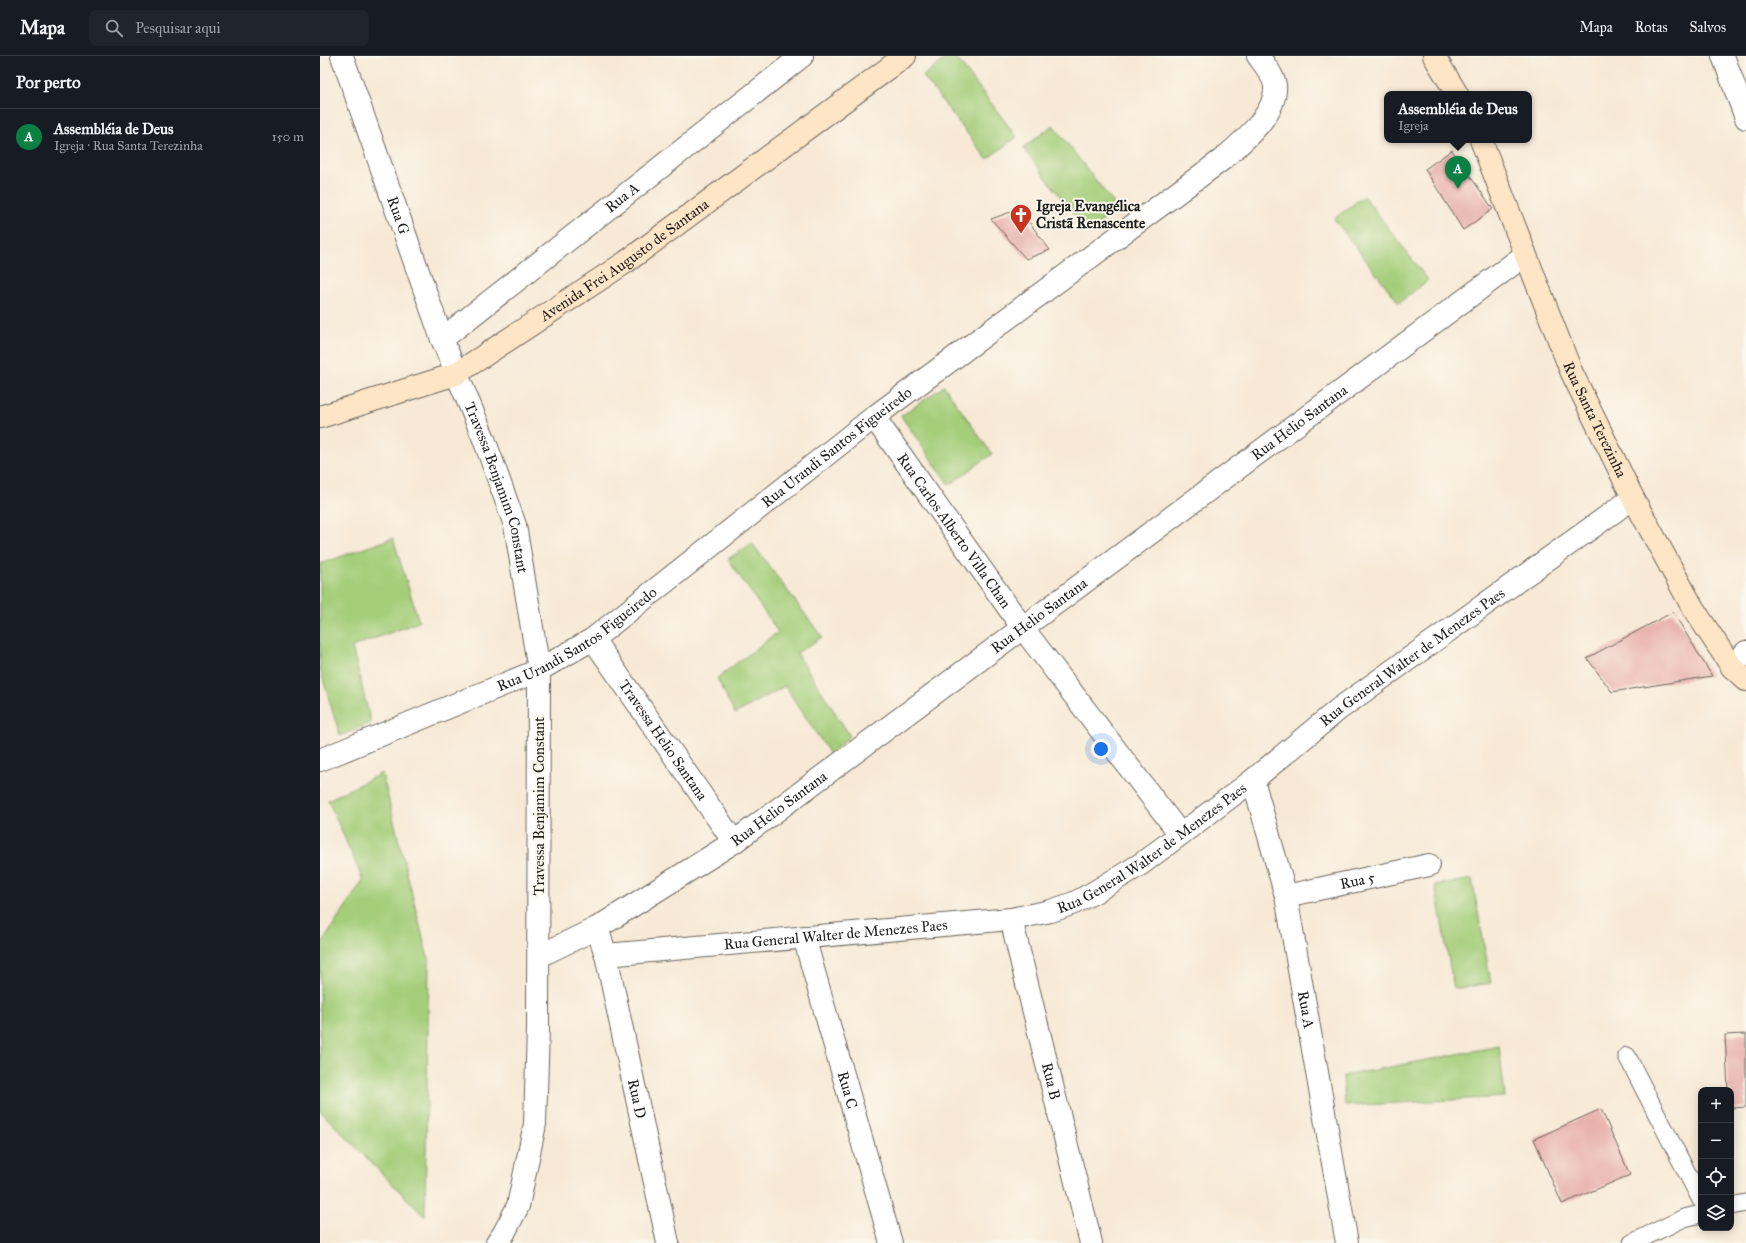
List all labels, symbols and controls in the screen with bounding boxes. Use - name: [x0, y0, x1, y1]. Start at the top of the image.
- search box: [89, 10, 369, 46]
- text: Mapa: [20, 16, 65, 39]
- icon: search: [103, 17, 125, 39]
- text: Pesquisar aqui: [135, 19, 221, 37]
- text: Mapa: [1579, 19, 1613, 36]
- text: Rotas: [1635, 19, 1668, 36]
- text: Salvos: [1690, 19, 1726, 36]
- text: Por perto: [16, 72, 81, 93]
- popup: [1384, 91, 1532, 143]
- text: Assembléia de Deus: [1398, 100, 1518, 118]
- text: Igreja: [1398, 118, 1429, 134]
- text: Assembléia de Deus: [54, 120, 174, 138]
- text: A: [25, 129, 33, 145]
- text: 150 m: [272, 129, 304, 145]
- text: Igreja · Rua Santa Terezinha: [54, 138, 203, 154]
- pin: A: [1445, 156, 1471, 189]
- street label: Rua A: [601, 179, 643, 216]
- street label: Rua G: [383, 194, 413, 237]
- street label: Avenida Frei Augusto de Santana: [536, 195, 713, 326]
- place label: Igreja Evangélica Cristã Renascente: [1036, 197, 1146, 232]
- church icon: Igreja Evangélica Cristã Renascente: [1008, 202, 1034, 235]
- street label: Rua Santa Terezinha: [1559, 359, 1631, 481]
- street label: Rua Helio Santana: [1248, 381, 1351, 464]
- street label: Rua Urandi Santos Figueiredo: [758, 383, 916, 511]
- street label: Travessa Benjamim Constant: [461, 399, 532, 575]
- street label: Rua Carlos Alberto Villa Chan: [893, 450, 1015, 612]
- street label: Rua Helio Santana: [987, 574, 1091, 657]
- street label: Rua Urandi Santos Figueiredo: [494, 583, 661, 695]
- street label: Rua General Walter de Menezes Paes: [1316, 584, 1508, 730]
- street label: Travessa Helio Santana: [615, 676, 712, 804]
- street label: Travessa Benjamim Constant: [530, 716, 548, 895]
- your location: [1091, 739, 1111, 759]
- street label: Rua Helio Santana: [727, 767, 831, 850]
- street label: Rua General Walter de Menezes Paes: [1055, 779, 1250, 917]
- street label: Rua 5: [1338, 868, 1376, 893]
- street label: Rua General Walter de Menezes Paes: [723, 916, 948, 953]
- street label: Rua A: [1294, 989, 1318, 1030]
- street label: Rua B: [1038, 1061, 1064, 1102]
- street label: Rua C: [834, 1069, 861, 1111]
- street label: Rua D: [624, 1077, 650, 1120]
- map controls: [1698, 1087, 1734, 1231]
- button: +: [1698, 1087, 1734, 1123]
- button: −: [1698, 1123, 1734, 1159]
- button: locate: [1698, 1159, 1734, 1195]
- button: layers: [1698, 1195, 1734, 1231]

